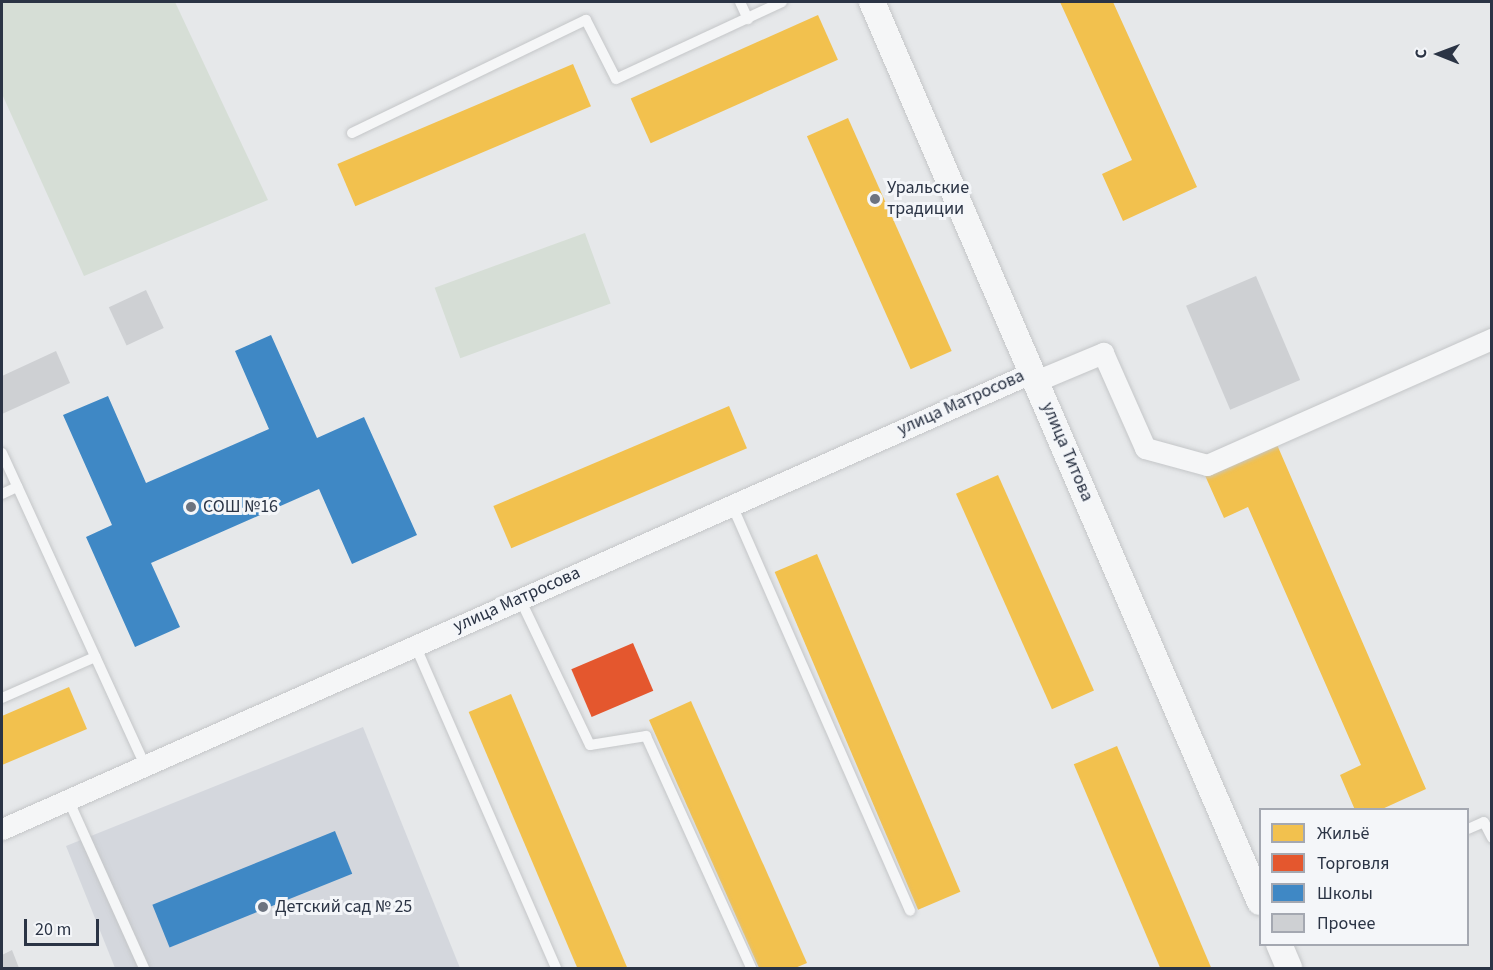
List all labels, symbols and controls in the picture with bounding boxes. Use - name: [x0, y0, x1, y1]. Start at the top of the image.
- north arrow: [1409, 24, 1469, 84]
- text: С: [1410, 49, 1432, 59]
- place label: Уральские традиции: [887, 178, 969, 220]
- marker: Уральские традиции: [868, 192, 882, 206]
- street label: улица Матросова: [894, 365, 1028, 441]
- street label: улица Титова: [1036, 399, 1098, 505]
- place label: СОШ №16: [203, 496, 278, 518]
- marker: СОШ №16: [184, 500, 198, 514]
- street label: улица Матросова: [450, 562, 584, 638]
- legend: [1259, 808, 1469, 946]
- text: Жильё: [1317, 821, 1369, 846]
- text: Торговля: [1317, 851, 1390, 876]
- text: Школы: [1317, 881, 1373, 906]
- place label: Детский сад № 25: [275, 896, 412, 918]
- marker: Детский сад № 25: [256, 900, 270, 914]
- scale bar: [27, 907, 102, 945]
- text: Прочее: [1317, 911, 1375, 936]
- text: 20 m: [35, 917, 71, 942]

